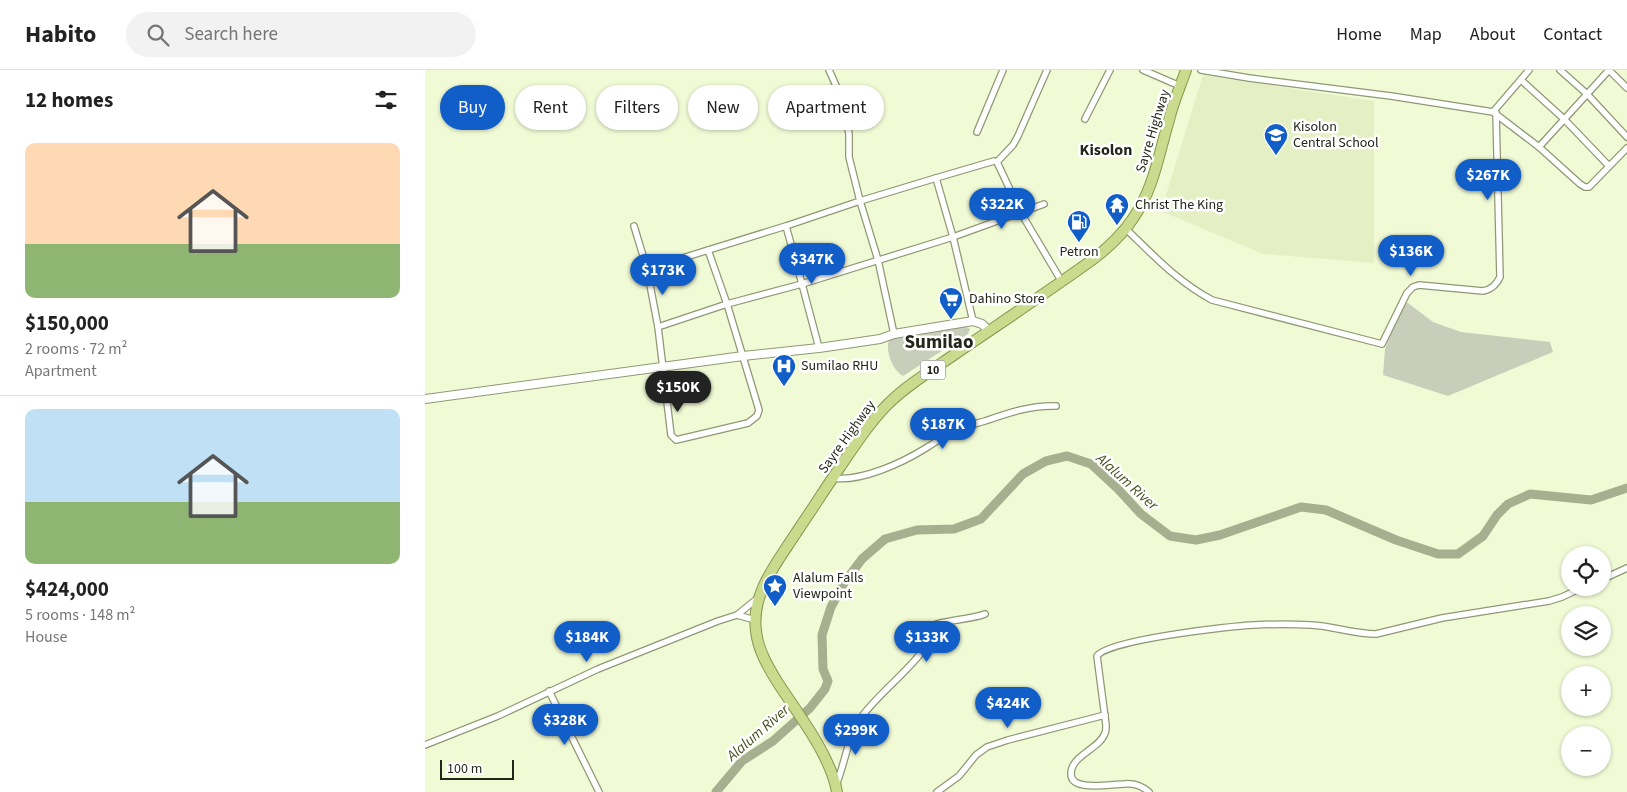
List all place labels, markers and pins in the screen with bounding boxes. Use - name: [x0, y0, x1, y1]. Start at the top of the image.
- place label: Kisolon Central School: [1293, 117, 1379, 153]
- school or university icon: Kisolon Central School: [1263, 122, 1289, 156]
- pin: $267K: [1453, 158, 1523, 201]
- pin: $322K: [967, 188, 1037, 230]
- temple icon: Christ The King: [1104, 192, 1130, 226]
- place label: Christ The King: [1135, 195, 1223, 215]
- fuel station icon: Petron: [1066, 209, 1092, 243]
- pin: $136K: [1376, 234, 1446, 277]
- pin: $347K: [777, 242, 847, 285]
- place label: Petron: [1059, 242, 1099, 262]
- pin: $173K: [628, 254, 698, 296]
- supermarket icon: Dahino Store: [938, 286, 964, 320]
- place label: Dahino Store: [969, 289, 1045, 309]
- hospital icon: Sumilao RHU: [771, 353, 797, 387]
- place label: Sumilao RHU: [801, 356, 878, 376]
- pin: $150K: [643, 370, 713, 413]
- pin: $187K: [908, 408, 978, 450]
- place label: Alalum Falls Viewpoint: [793, 568, 863, 604]
- place icon: Alalum Falls Viewpoint: [762, 573, 788, 607]
- pin: $184K: [552, 620, 622, 663]
- pin: $133K: [892, 620, 962, 663]
- pin: $424K: [973, 686, 1043, 729]
- pin: $328K: [530, 704, 600, 746]
- pin: $299K: [821, 714, 891, 756]

